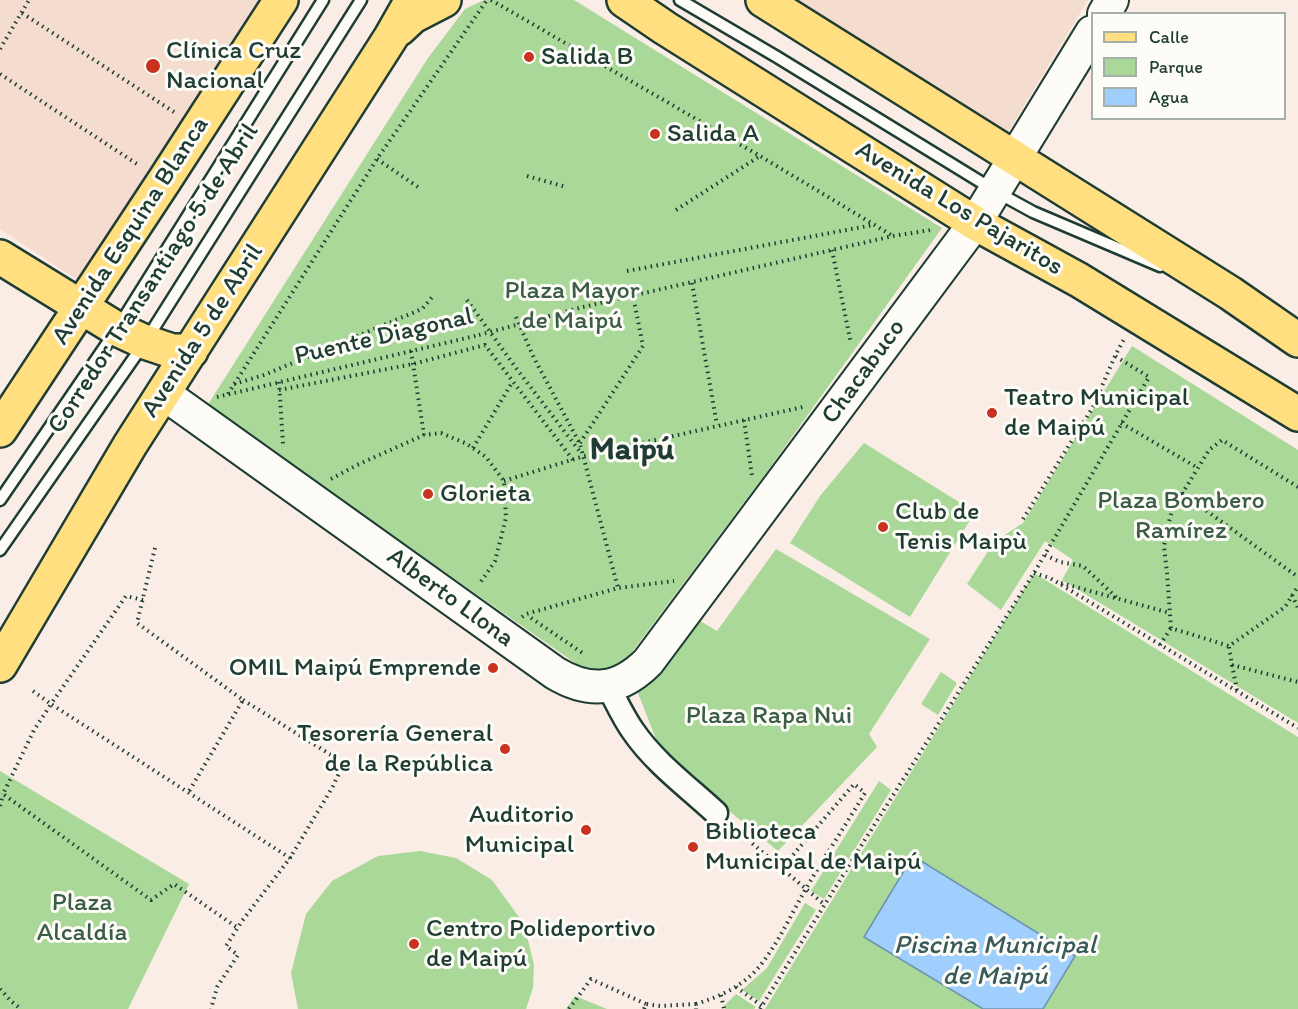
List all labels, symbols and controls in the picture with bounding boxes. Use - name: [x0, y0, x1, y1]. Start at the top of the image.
- legend: [1091, 12, 1286, 120]
- text: Calle: [1149, 26, 1189, 48]
- place label: Clínica Cruz Nacional: [166, 35, 301, 96]
- place label: Salida B: [541, 41, 633, 73]
- marker: Salida B: [522, 50, 536, 64]
- text: Parque: [1149, 56, 1203, 78]
- marker: Clínica Cruz Nacional: [144, 57, 162, 75]
- text: Agua: [1149, 86, 1189, 108]
- street label: Avenida Esquina Blanca: [46, 111, 216, 351]
- street label: Corredor Transantiago 5 de Abril: [42, 118, 266, 440]
- place label: Salida A: [667, 118, 759, 150]
- marker: Salida A: [648, 127, 662, 141]
- street label: Avenida Los Pajaritos: [850, 135, 1068, 283]
- street label: Avenida 5 de Abril: [135, 238, 271, 424]
- park label: Plaza Mayor de Maipú: [504, 275, 640, 336]
- street label: Puente Diagonal: [292, 301, 476, 373]
- street label: Chacabuco: [815, 313, 913, 431]
- place label: Teatro Municipal de Maipú: [1004, 382, 1189, 443]
- marker: Teatro Municipal de Maipú: [985, 406, 999, 420]
- district label: Maipú: [590, 432, 674, 470]
- place label: Glorieta: [440, 478, 531, 510]
- park label: Plaza Bombero Ramírez: [1097, 485, 1265, 546]
- marker: Glorieta: [421, 487, 435, 501]
- place label: Club de Tenis Maipù: [895, 496, 1027, 558]
- marker: Club de Tenis Maipù: [876, 520, 890, 534]
- street label: Alberto Llona: [380, 541, 520, 655]
- place label: OMIL Maipú Emprende: [229, 652, 481, 684]
- marker: OMIL Maipú Emprende: [486, 661, 500, 675]
- park label: Plaza Rapa Nui: [686, 700, 852, 732]
- place label: Tesorería General de la República: [297, 718, 493, 780]
- marker: Tesorería General de la República: [498, 742, 512, 756]
- place label: Auditorio Municipal: [465, 799, 574, 861]
- place label: Biblioteca Municipal de Maipú: [705, 816, 921, 878]
- marker: Auditorio Municipal: [579, 823, 593, 837]
- marker: Biblioteca Municipal de Maipú: [686, 840, 700, 854]
- park label: Plaza Alcaldía: [37, 887, 127, 948]
- place label: Centro Polideportivo de Maipú: [426, 913, 656, 975]
- water label: Piscina Municipal de Maipú: [894, 930, 1096, 993]
- marker: Centro Polideportivo de Maipú: [407, 937, 421, 951]

